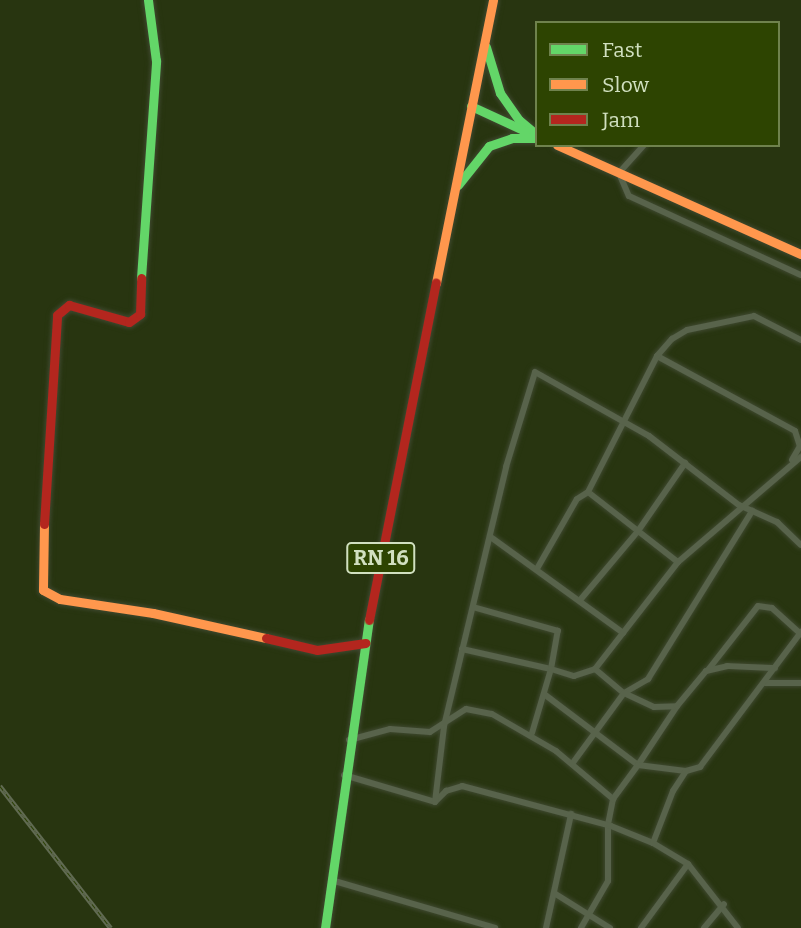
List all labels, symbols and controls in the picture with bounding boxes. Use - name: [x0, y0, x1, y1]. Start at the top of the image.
- legend: [535, 21, 780, 147]
- text: Fast: [602, 37, 642, 63]
- text: Slow: [602, 72, 649, 98]
- text: Jam: [602, 107, 640, 133]
- road number: RN 16: [346, 540, 416, 576]

